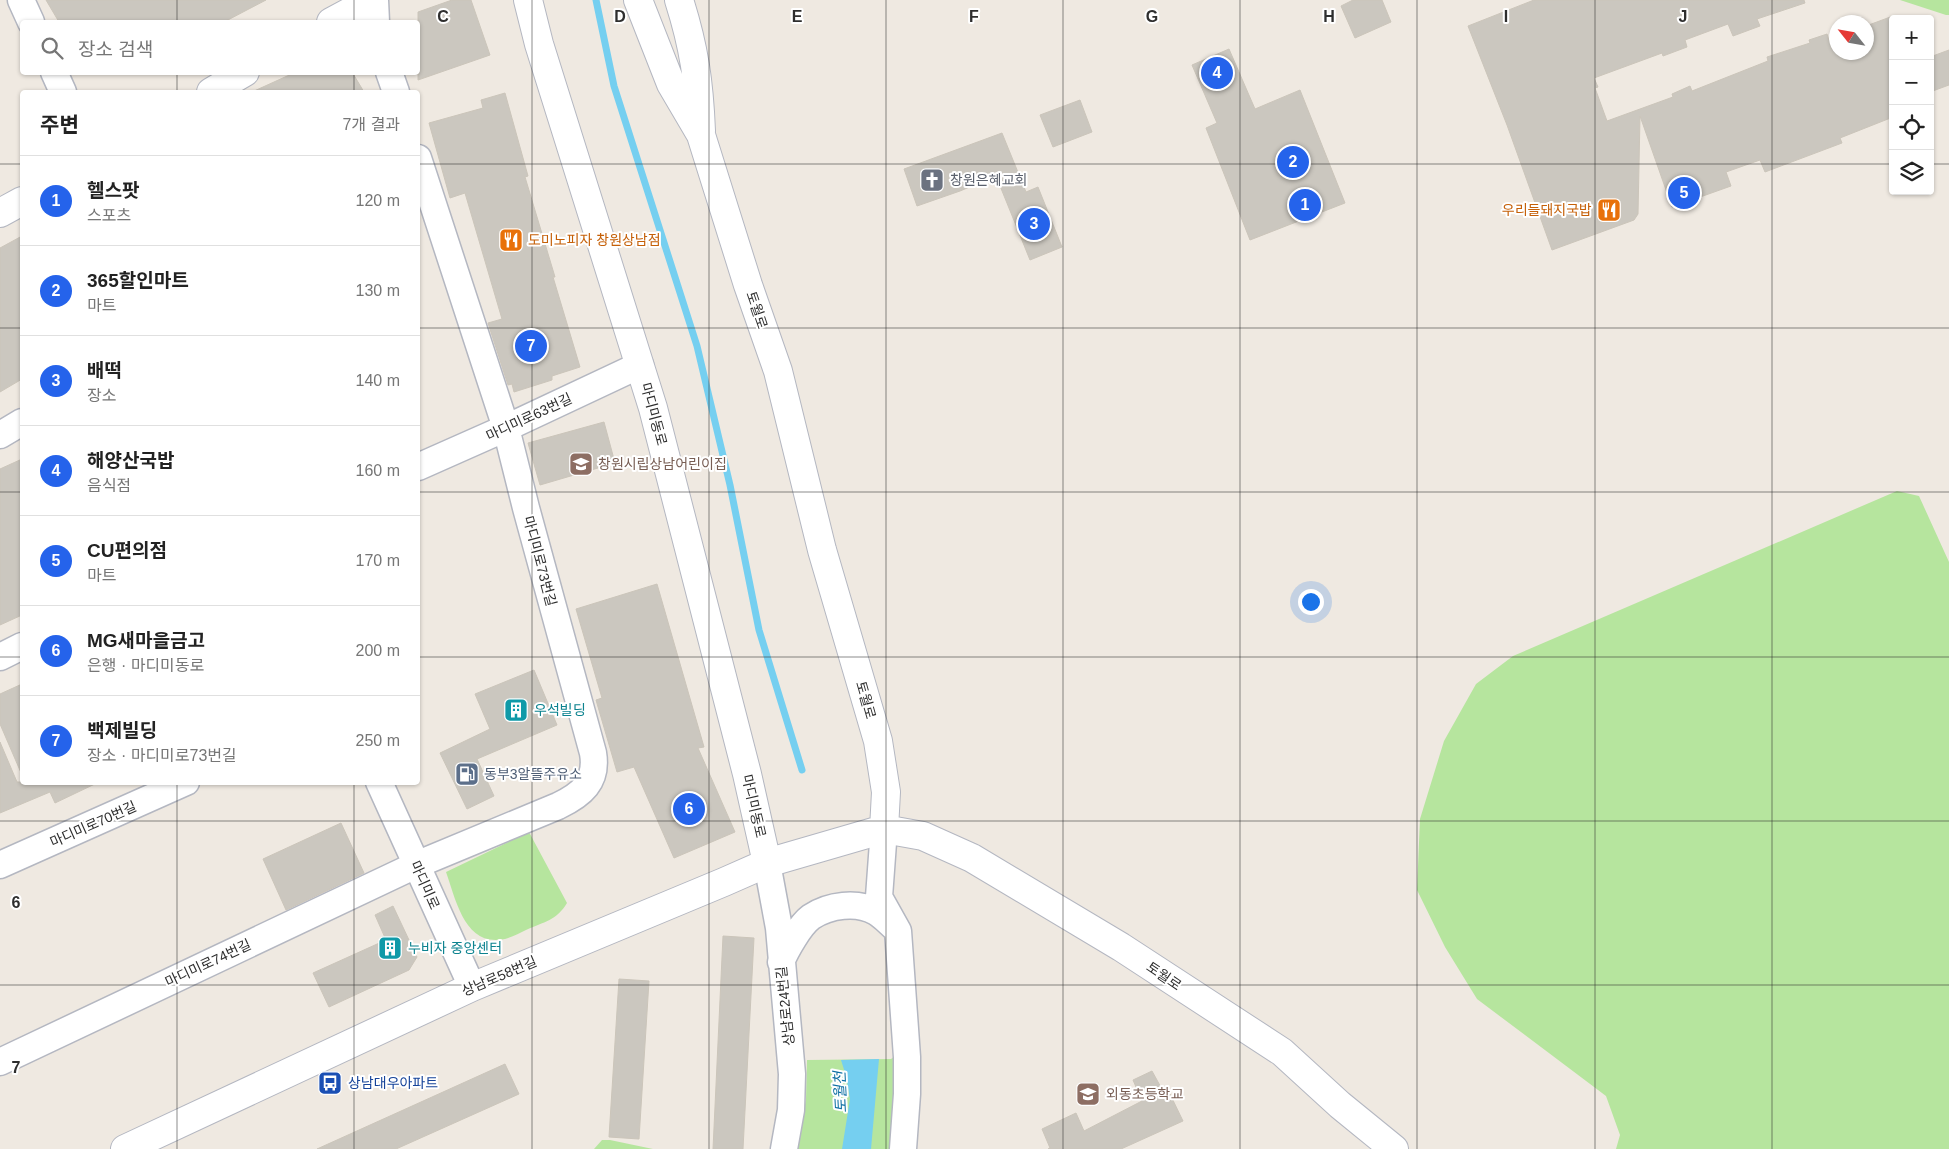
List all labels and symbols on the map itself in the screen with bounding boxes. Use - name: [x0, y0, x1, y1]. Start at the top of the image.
- text: C: [437, 8, 449, 25]
- text: D: [614, 8, 626, 25]
- text: E: [792, 8, 803, 25]
- text: F: [969, 8, 979, 25]
- text: G: [1146, 8, 1158, 25]
- text: H: [1323, 8, 1335, 25]
- text: I: [1504, 8, 1508, 25]
- text: J: [1679, 8, 1687, 25]
- north arrow: [1829, 15, 1874, 60]
- pin: 4: [1201, 54, 1233, 92]
- pin: 2: [1277, 143, 1309, 181]
- church icon: 창원은혜교회: [919, 167, 945, 193]
- place label: 창원은혜교회: [950, 172, 1027, 188]
- pin: 5: [1668, 174, 1700, 212]
- pin: 1: [1289, 186, 1321, 224]
- restaurant icon: 우리들돼지국밥: [1596, 197, 1622, 223]
- place label: 우리들돼지국밥: [1502, 202, 1592, 218]
- pin: 3: [1018, 205, 1050, 243]
- restaurant icon: 도미노피자 창원상남점: [498, 227, 524, 253]
- place label: 도미노피자 창원상남점: [528, 232, 661, 248]
- street label: 토월로: [743, 289, 771, 331]
- pin: 7: [515, 327, 547, 365]
- street label: 마디미동로: [638, 381, 670, 447]
- street label: 마디미로63번길: [484, 390, 574, 444]
- school or university icon: 창원시립상남어린이집: [568, 451, 594, 477]
- place label: 창원시립상남어린이집: [598, 456, 727, 472]
- street label: 마디미로73번길: [520, 514, 560, 608]
- your location: [1298, 589, 1324, 615]
- street label: 토월로: [853, 679, 879, 721]
- building icon: 우석빌딩: [503, 697, 529, 723]
- place label: 우석빌딩: [534, 702, 586, 718]
- fuel station icon: 동부3알뜰주유소: [454, 761, 480, 787]
- place label: 동부3알뜰주유소: [484, 766, 582, 782]
- street label: 마디미동로: [739, 773, 769, 839]
- pin: 6: [673, 790, 705, 828]
- street label: 마디미로70번길: [47, 798, 139, 850]
- street label: 마디미로: [407, 858, 443, 912]
- text: 6: [12, 894, 21, 911]
- building icon: 누비자 중앙센터: [377, 935, 403, 961]
- street label: 마디미로74번길: [163, 936, 253, 990]
- place label: 누비자 중앙센터: [408, 940, 502, 956]
- street label: 상남로58번길: [459, 953, 539, 999]
- street label: 토월로: [1144, 959, 1185, 994]
- street label: 상남로24번길: [773, 965, 797, 1047]
- text: 7: [12, 1059, 21, 1076]
- water label: 토월천: [830, 1069, 850, 1113]
- bus stop icon: 상남대우아파트: [317, 1070, 343, 1096]
- place label: 상남대우아파트: [348, 1075, 438, 1091]
- school or university icon: 외동초등학교: [1075, 1081, 1101, 1107]
- place label: 외동초등학교: [1106, 1086, 1183, 1102]

